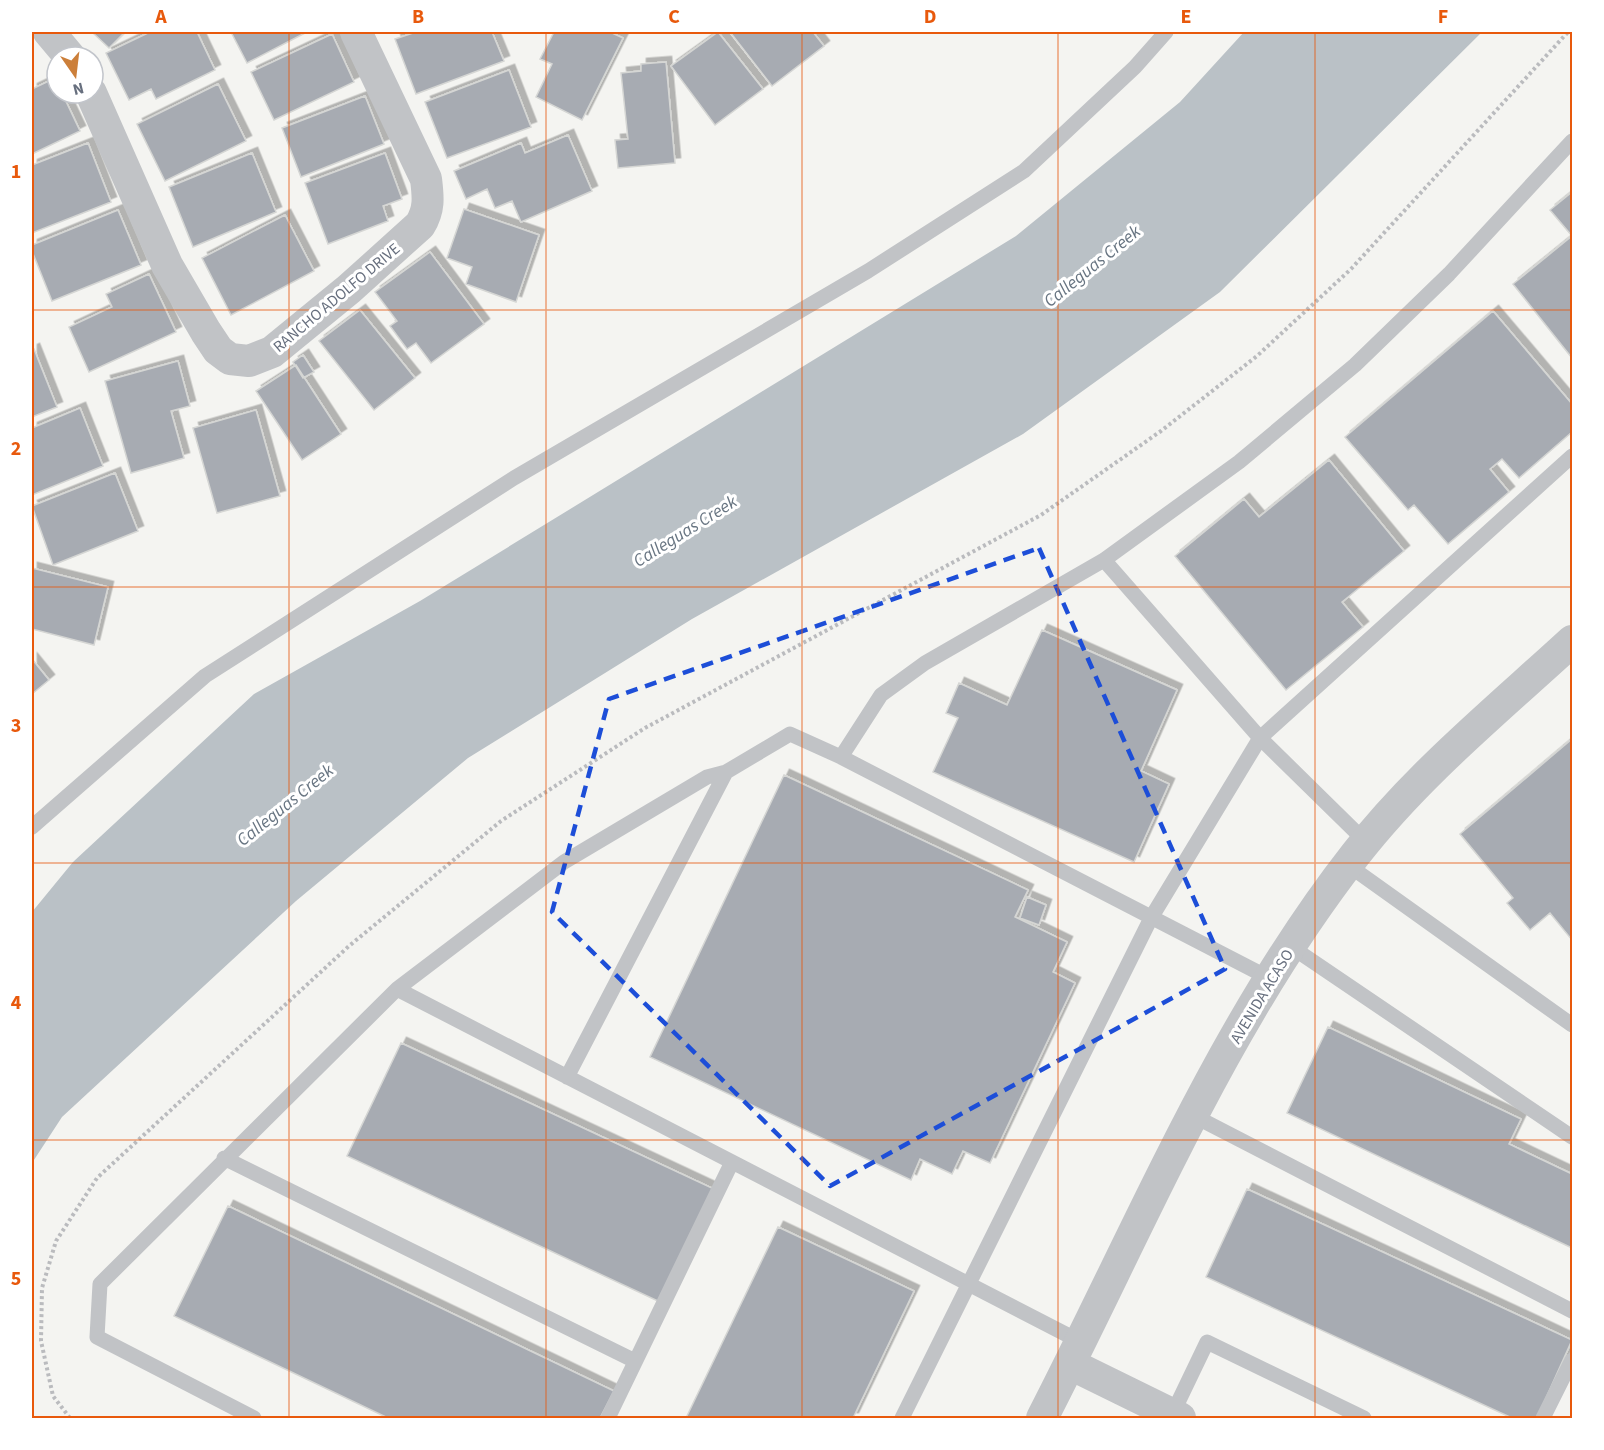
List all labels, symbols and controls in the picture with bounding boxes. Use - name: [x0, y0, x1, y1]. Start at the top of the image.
- text: A: [154, 3, 167, 31]
- text: B: [412, 3, 424, 31]
- text: C: [668, 3, 680, 31]
- text: D: [924, 3, 936, 31]
- text: E: [1181, 3, 1191, 31]
- text: F: [1438, 3, 1448, 31]
- north arrow: [45, 45, 105, 105]
- text: N: [71, 77, 86, 101]
- text: 1: [11, 158, 21, 186]
- water label: Calleguas Creek: [1038, 219, 1146, 313]
- street label: RANCHO ADOLFO DRIVE: [268, 238, 405, 358]
- text: 2: [11, 435, 21, 463]
- water label: Calleguas Creek: [628, 489, 742, 573]
- text: 3: [11, 712, 21, 740]
- water label: Calleguas Creek: [231, 758, 339, 852]
- street label: AVENIDA ACASO: [1225, 945, 1299, 1048]
- text: 4: [11, 989, 22, 1017]
- text: 5: [11, 1265, 21, 1293]

